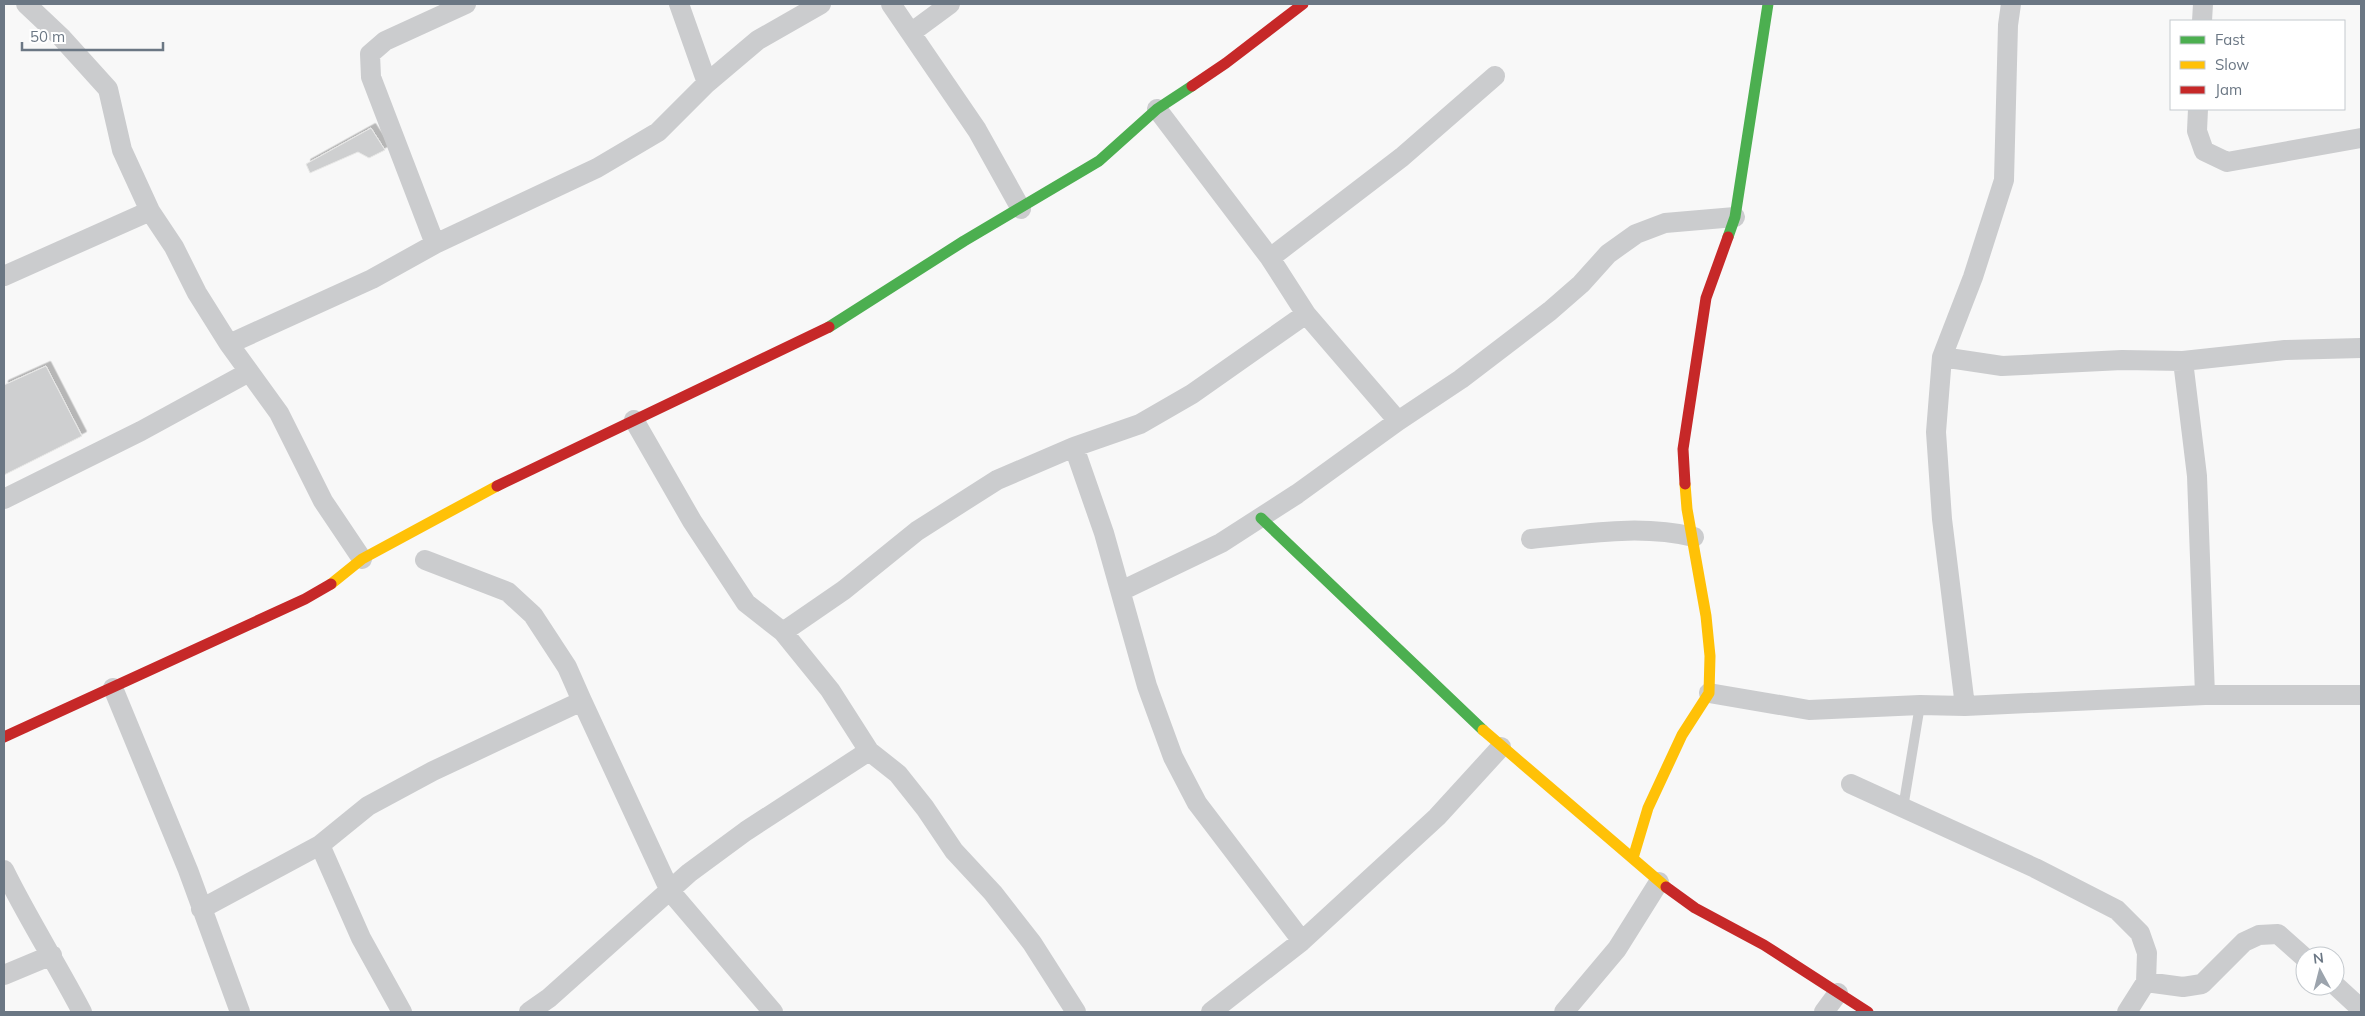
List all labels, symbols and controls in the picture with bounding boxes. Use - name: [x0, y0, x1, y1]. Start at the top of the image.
- scale bar: [22, 20, 164, 52]
- legend: [2170, 20, 2345, 110]
- text: 50 m: [30, 27, 65, 46]
- text: Fast: [2215, 30, 2245, 49]
- text: Slow: [2215, 55, 2249, 74]
- text: Jam: [2215, 80, 2242, 99]
- north arrow: [2295, 946, 2345, 996]
- text: N: [2312, 949, 2325, 968]

